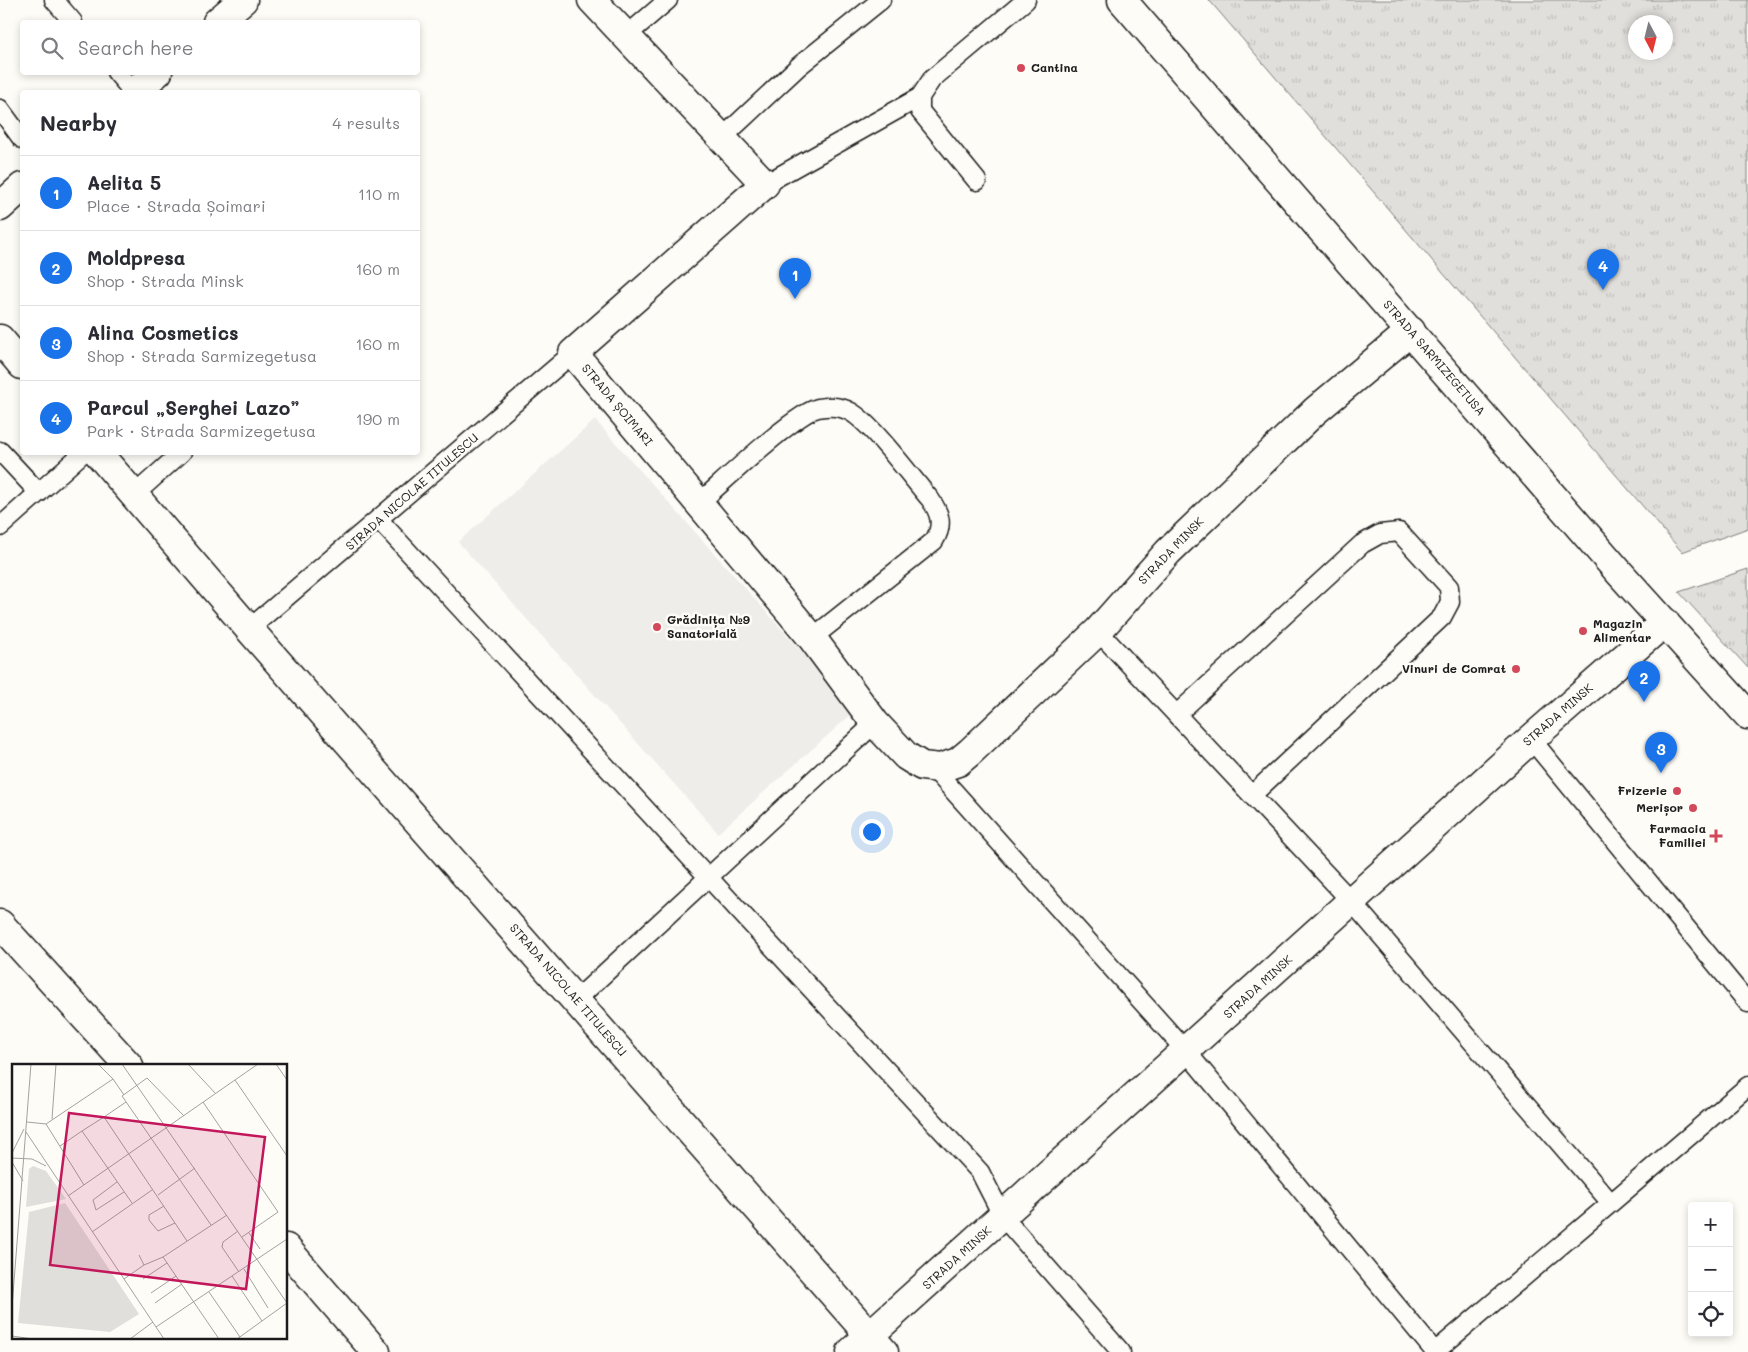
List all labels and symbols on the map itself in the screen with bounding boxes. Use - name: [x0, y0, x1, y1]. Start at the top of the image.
- north arrow: [1628, 15, 1673, 60]
- place label: Cantina: [1031, 59, 1078, 75]
- marker: Cantina: [1015, 62, 1027, 74]
- pin: 4: [1587, 249, 1619, 290]
- pin: 1: [779, 258, 811, 299]
- street label: STRADA SARMIZEGETUSA: [1380, 296, 1489, 418]
- street label: STRADA ȘOIMARI: [578, 360, 657, 449]
- street label: STRADA NICOLAE TITULESCU: [342, 429, 481, 553]
- street label: STRADA MINSK: [1134, 513, 1207, 587]
- place label: Grădinița №9 Sanatorială: [667, 611, 750, 641]
- place label: Magazin Alimentar: [1593, 615, 1651, 645]
- marker: Grădinița №9 Sanatorială: [651, 621, 663, 633]
- marker: Magazin Alimentar: [1577, 625, 1589, 637]
- place label: Vinuri de Comrat: [1402, 660, 1506, 676]
- pin: 2: [1628, 661, 1660, 702]
- marker: Vinuri de Comrat: [1510, 663, 1522, 675]
- street label: STRADA MINSK: [1519, 679, 1596, 749]
- pin: 3: [1645, 732, 1677, 773]
- place label: Frizerie: [1618, 782, 1667, 798]
- marker: Frizerie: [1671, 785, 1683, 797]
- place label: Merișor: [1636, 799, 1683, 816]
- marker: Merișor: [1687, 802, 1699, 814]
- your location: [859, 819, 885, 845]
- place label: Farmacia Familiei: [1649, 820, 1706, 850]
- marker: Farmacia Familiei: [1710, 830, 1722, 842]
- street label: STRADA NICOLAE TITULESCU: [507, 920, 631, 1059]
- street label: STRADA MINSK: [1219, 951, 1296, 1021]
- inset map: [12, 1064, 288, 1340]
- street label: STRADA MINSK: [918, 1222, 995, 1292]

